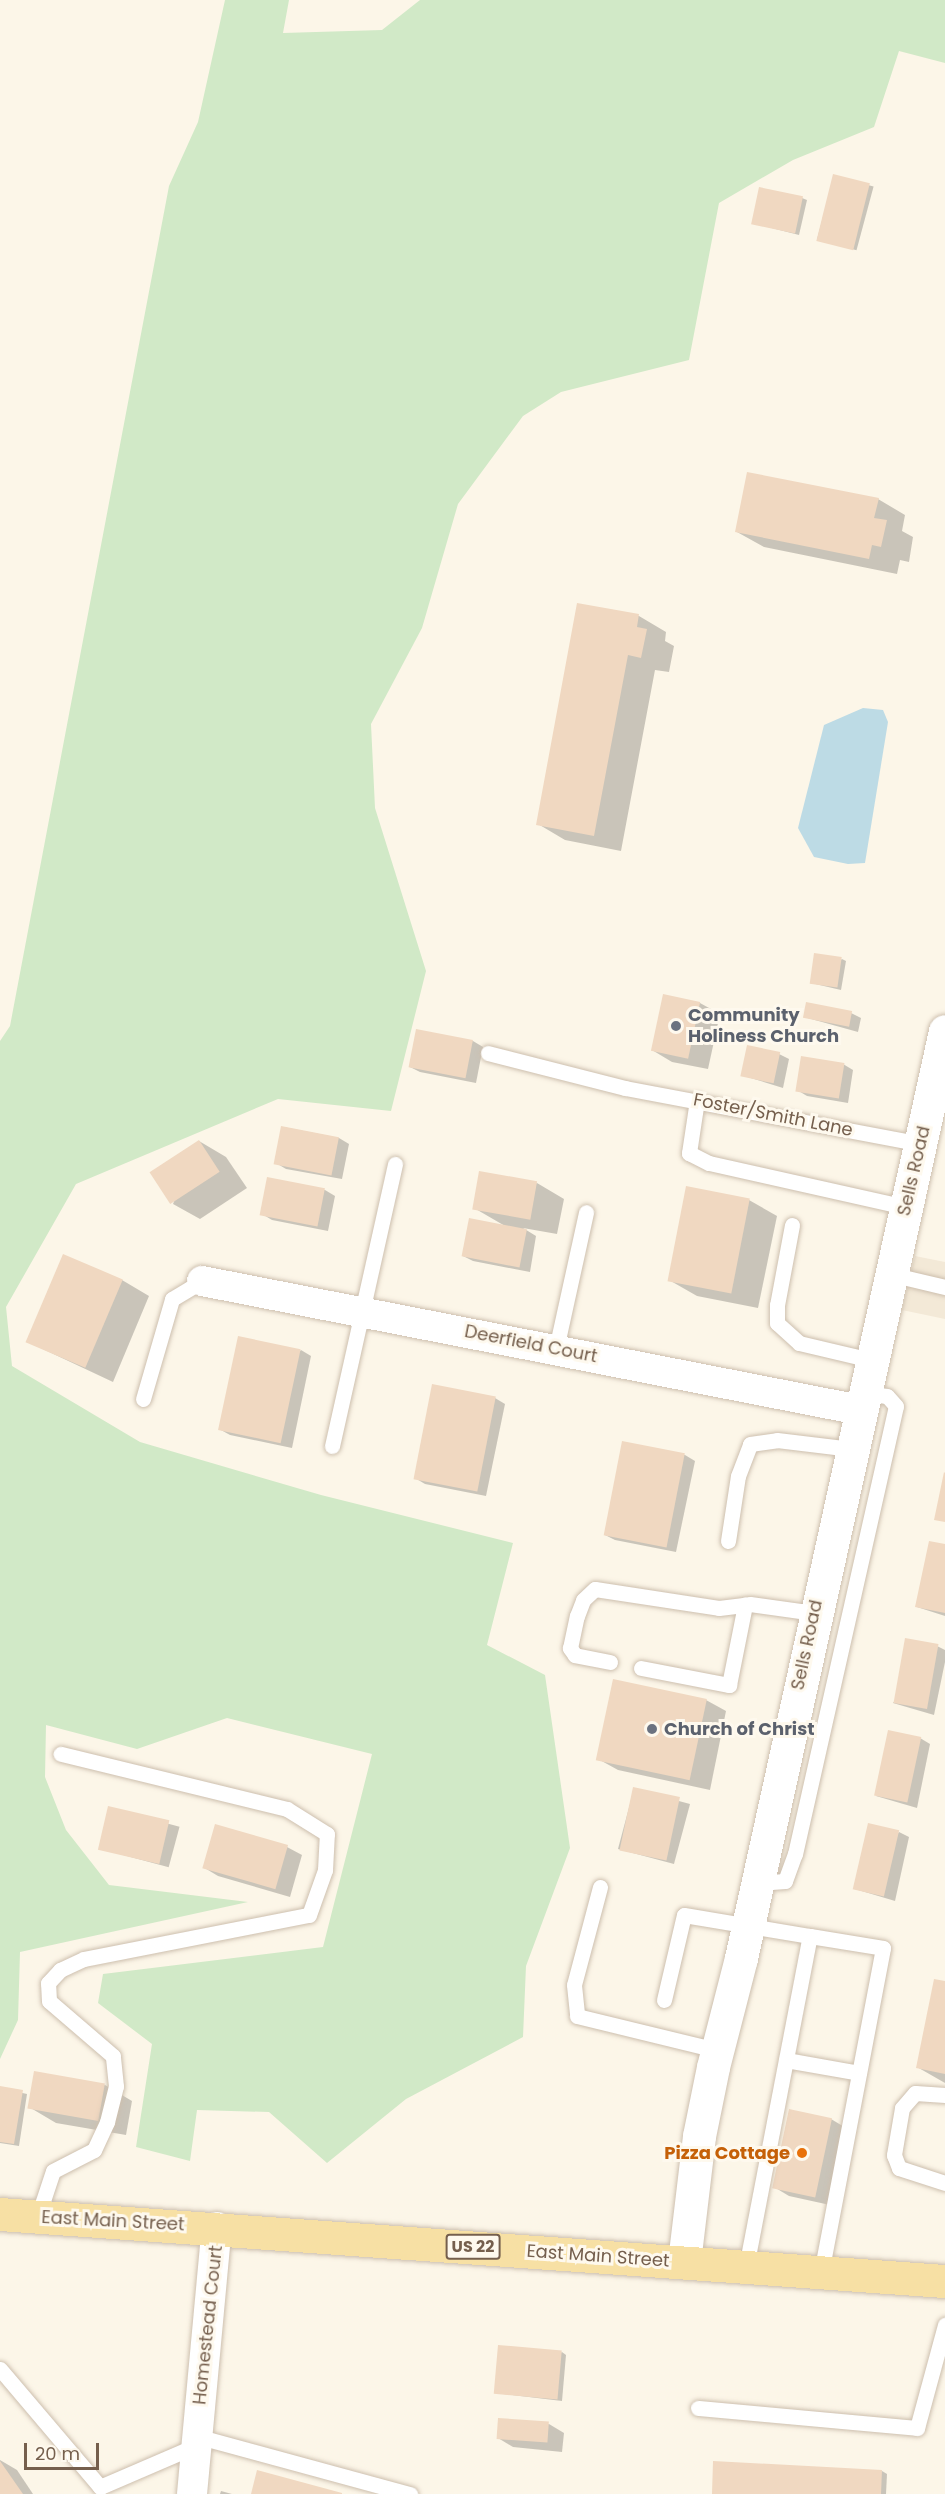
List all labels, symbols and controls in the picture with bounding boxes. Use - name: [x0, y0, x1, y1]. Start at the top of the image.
- place label: Community Holiness Church: [688, 1005, 839, 1048]
- marker: Community Holiness Church: [669, 1019, 683, 1033]
- street label: Foster/Smith Lane: [691, 1089, 855, 1141]
- street label: Sells Road: [893, 1124, 935, 1218]
- street label: Deerfield Court: [463, 1321, 599, 1367]
- street label: Sells Road: [787, 1598, 827, 1692]
- place label: Church of Christ: [664, 1718, 814, 1740]
- marker: Church of Christ: [645, 1722, 659, 1736]
- place label: Pizza Cottage: [664, 2142, 790, 2164]
- marker: Pizza Cottage: [795, 2146, 809, 2160]
- street label: East Main Street: [41, 2206, 185, 2236]
- road number: US 22: [444, 2234, 502, 2260]
- street label: East Main Street: [526, 2240, 670, 2272]
- street label: Homestead Court: [189, 2244, 227, 2406]
- scale bar: [27, 2431, 102, 2469]
- text: 20 m: [35, 2441, 80, 2466]

